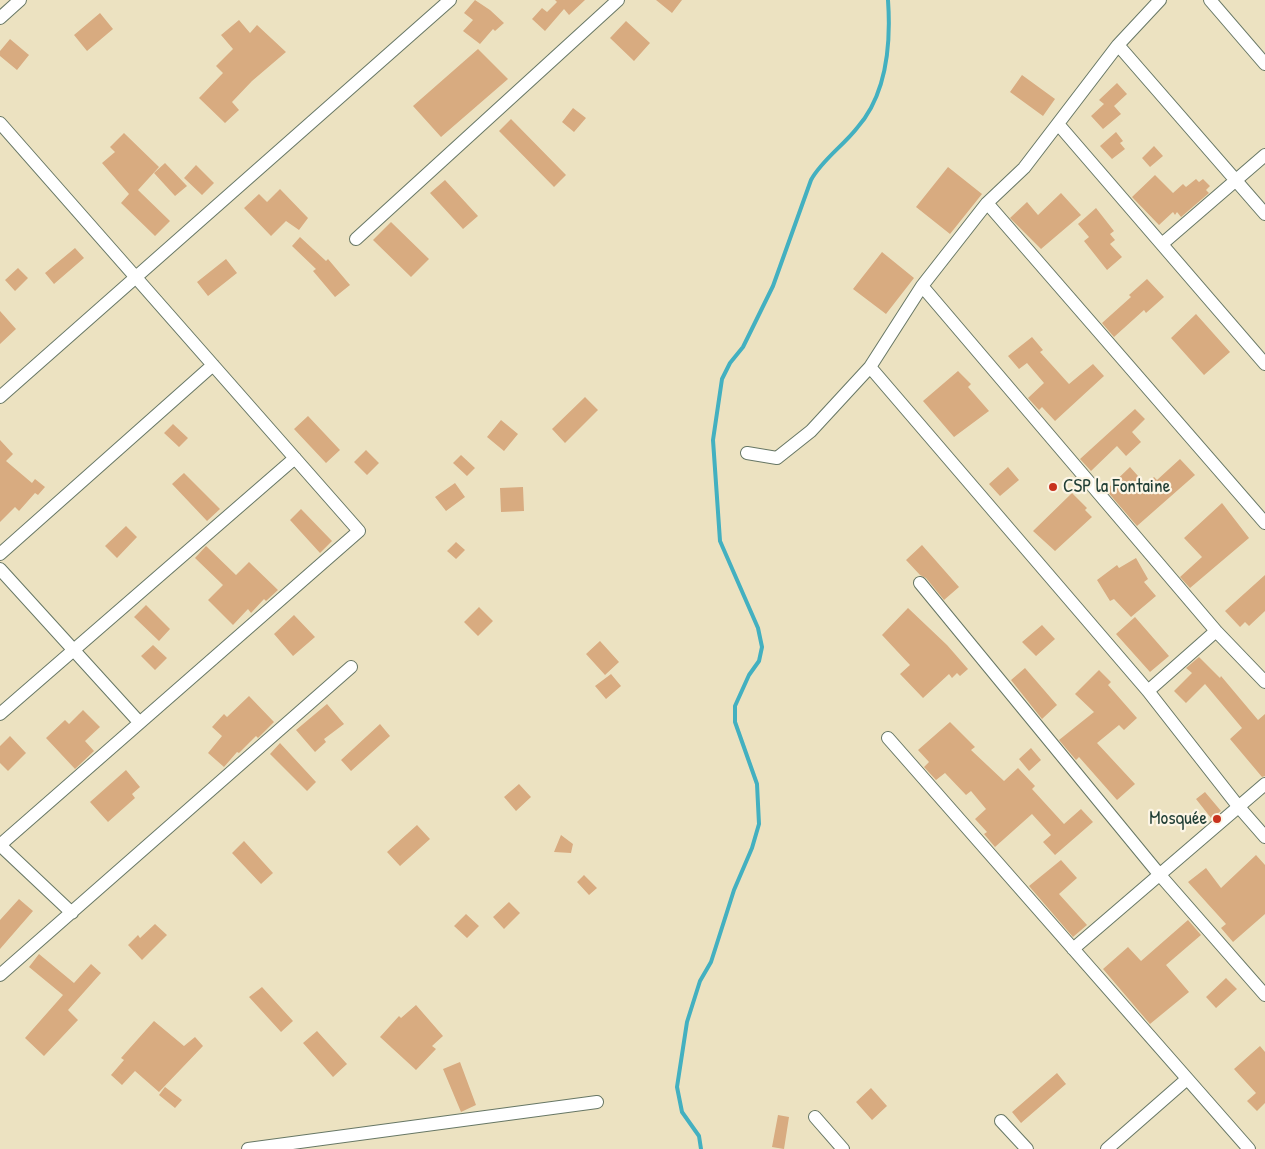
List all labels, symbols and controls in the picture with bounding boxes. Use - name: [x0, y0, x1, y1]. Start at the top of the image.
- place label: CSP la Fontaine: [1063, 476, 1170, 498]
- marker: CSP la Fontaine: [1047, 481, 1059, 493]
- place label: Mosquée: [1149, 808, 1207, 830]
- marker: Mosquée: [1211, 813, 1223, 825]

